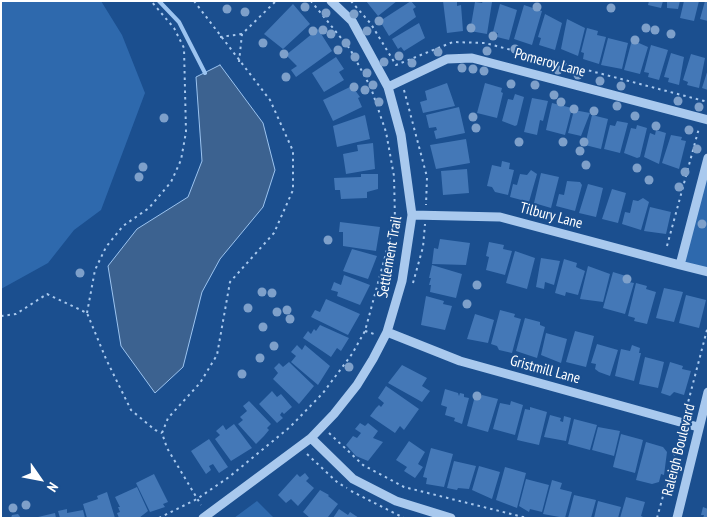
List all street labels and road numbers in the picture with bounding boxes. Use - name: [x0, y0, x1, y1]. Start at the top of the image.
- street label: Pomeroy Lane: [512, 45, 588, 81]
- street label: Tilbury Lane: [518, 199, 584, 233]
- street label: Settlement Trail: [374, 215, 406, 299]
- street label: Gristmill Lane: [508, 352, 582, 388]
- street label: Raleigh Boulevard: [659, 402, 699, 498]

